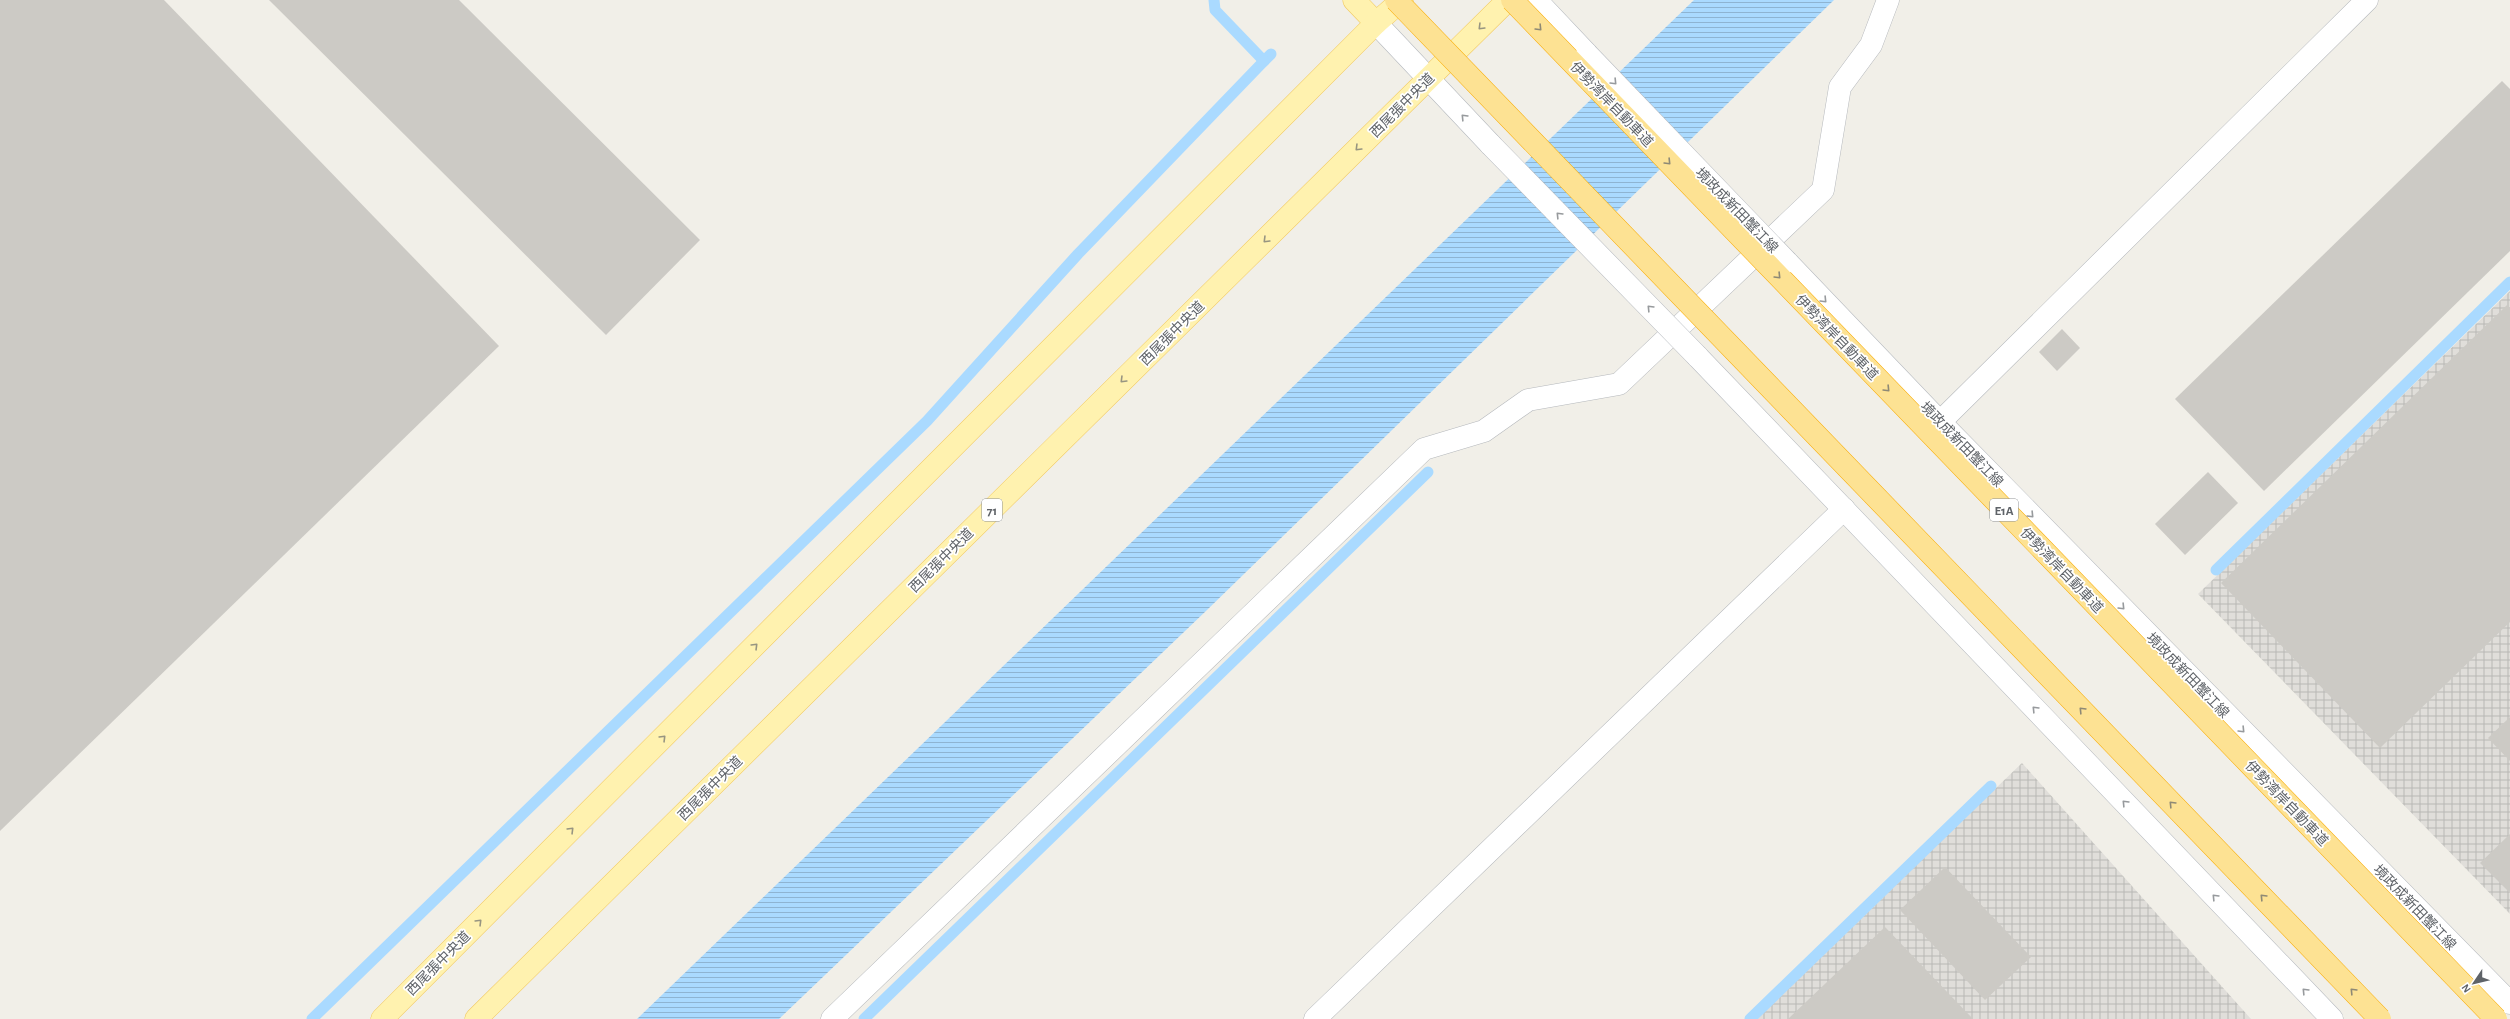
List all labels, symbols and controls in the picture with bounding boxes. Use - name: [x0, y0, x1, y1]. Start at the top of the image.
- one-way arrow: [1478, 23, 1486, 30]
- one-way arrow: [1534, 23, 1541, 31]
- street label: 伊勢湾岸自動車道: [1567, 59, 1656, 150]
- street label: 西尾張中央道: [1367, 70, 1437, 140]
- one-way arrow: [1609, 77, 1617, 85]
- one-way arrow: [1461, 114, 1468, 122]
- one-way arrow: [1355, 143, 1363, 151]
- one-way arrow: [1663, 157, 1671, 165]
- street label: 境政成新田蟹江線: [1692, 165, 1781, 256]
- one-way arrow: [1556, 212, 1564, 220]
- one-way arrow: [1263, 235, 1271, 243]
- one-way arrow: [1773, 271, 1780, 279]
- street label: 伊勢湾岸自動車道: [1792, 292, 1881, 383]
- one-way arrow: [1819, 295, 1826, 303]
- street label: 西尾張中央道: [1137, 298, 1207, 368]
- one-way arrow: [1647, 305, 1655, 313]
- one-way arrow: [1120, 375, 1128, 383]
- one-way arrow: [1882, 384, 1890, 392]
- street label: 境政成新田蟹江線: [1917, 399, 2006, 490]
- road number: 71: [982, 499, 1002, 521]
- road number: E1A: [1990, 499, 2018, 521]
- one-way arrow: [2026, 510, 2033, 518]
- street label: 西尾張中央道: [906, 525, 976, 595]
- street label: 伊勢湾岸自動車道: [2017, 525, 2106, 616]
- one-way arrow: [2117, 602, 2124, 610]
- street label: 境政成新田蟹江線: [2143, 630, 2232, 721]
- one-way arrow: [750, 643, 758, 651]
- one-way arrow: [2032, 706, 2040, 714]
- one-way arrow: [2079, 707, 2087, 715]
- one-way arrow: [2237, 725, 2245, 733]
- one-way arrow: [658, 735, 666, 743]
- street label: 西尾張中央道: [675, 753, 745, 823]
- street label: 伊勢湾岸自動車道: [2242, 758, 2331, 849]
- one-way arrow: [2122, 800, 2130, 808]
- one-way arrow: [2170, 801, 2177, 809]
- one-way arrow: [566, 827, 574, 835]
- street label: 境政成新田蟹江線: [2370, 862, 2459, 953]
- one-way arrow: [2212, 894, 2220, 902]
- one-way arrow: [2260, 894, 2268, 902]
- one-way arrow: [474, 919, 482, 927]
- street label: 西尾張中央道: [403, 928, 473, 998]
- north arrow: [2454, 963, 2494, 1003]
- text: N: [2460, 982, 2473, 995]
- one-way arrow: [2302, 988, 2310, 996]
- one-way arrow: [2350, 988, 2358, 996]

